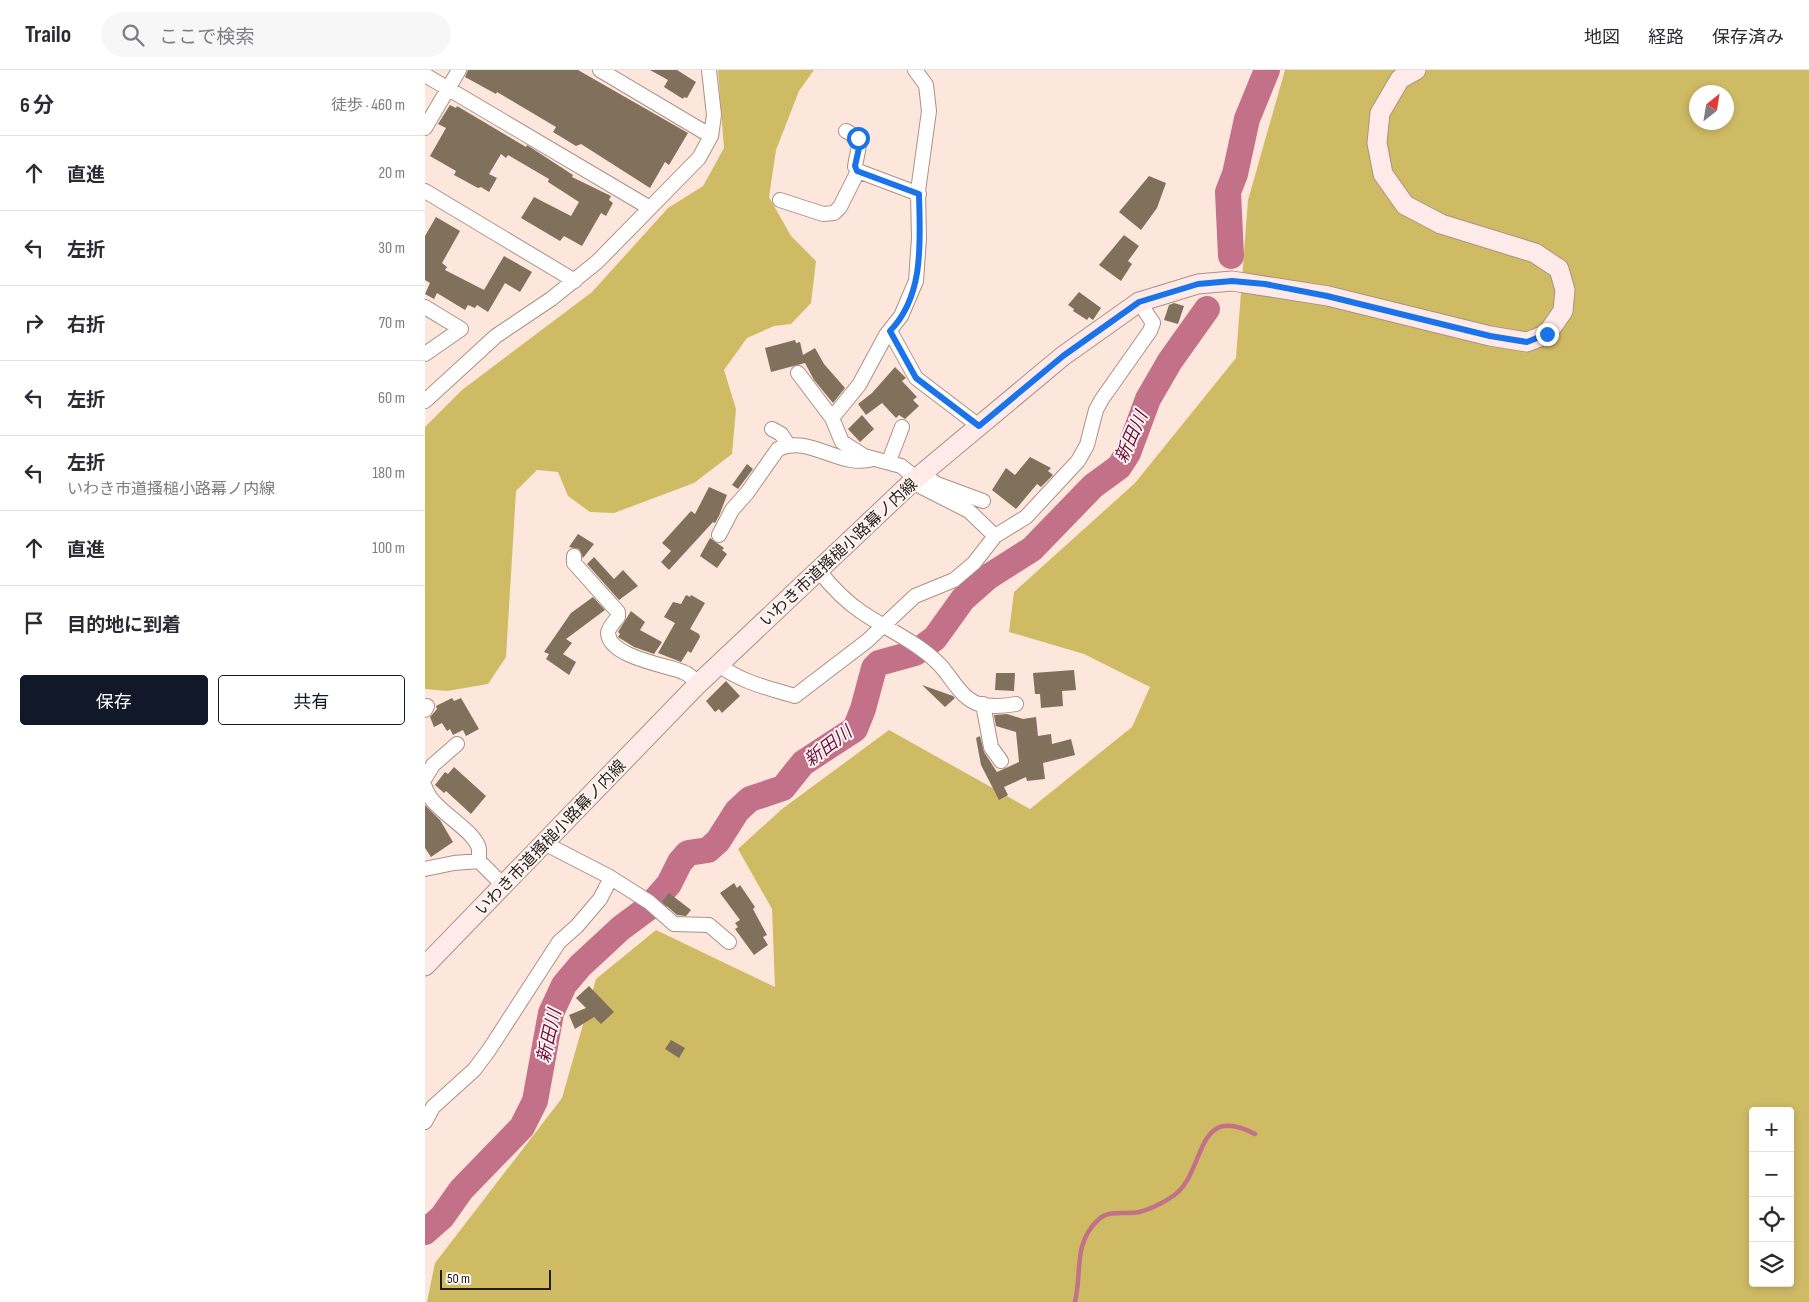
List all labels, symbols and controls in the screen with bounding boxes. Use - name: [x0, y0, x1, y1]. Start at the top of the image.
- search box: [101, 12, 451, 57]
- text: Trailo: [25, 20, 71, 49]
- icon: search: [119, 21, 147, 49]
- text: ここで検索: [159, 26, 254, 49]
- text: 地図: [1584, 27, 1620, 48]
- text: 経路: [1648, 27, 1684, 48]
- text: 保存済み: [1712, 27, 1784, 48]
- north arrow: [1689, 85, 1734, 130]
- text: 6 分: [20, 93, 54, 118]
- text: 徒歩 · 460 m: [331, 96, 405, 115]
- route start: [847, 127, 870, 150]
- icon: ahead: [20, 159, 48, 187]
- text: 直進: [67, 164, 105, 187]
- text: 20 m: [378, 164, 405, 183]
- icon: left: [20, 234, 48, 262]
- text: 左折: [67, 239, 105, 262]
- text: 30 m: [378, 239, 405, 258]
- icon: right: [20, 309, 48, 337]
- text: 右折: [67, 314, 105, 337]
- text: 70 m: [379, 314, 405, 333]
- route end: [1536, 323, 1559, 346]
- icon: left: [20, 384, 48, 412]
- text: 左折: [67, 389, 105, 412]
- text: 60 m: [378, 389, 405, 408]
- water label: 新田川: [1111, 406, 1153, 466]
- text: 左折: [67, 452, 105, 475]
- icon: left: [20, 459, 48, 487]
- text: 180 m: [372, 464, 405, 483]
- street label: いわき市道搔槌小路幕ノ内線: [756, 475, 922, 631]
- text: いわき市道搔槌小路幕ノ内線: [67, 480, 275, 499]
- icon: ahead: [20, 534, 48, 562]
- text: 直進: [67, 539, 105, 562]
- text: 100 m: [372, 539, 405, 558]
- icon: arrive: [20, 609, 48, 637]
- text: 目的地に到着: [67, 614, 181, 637]
- button: 保存: [20, 675, 208, 725]
- button: 共有: [218, 675, 405, 725]
- water label: 新田川: [800, 721, 858, 771]
- street label: いわき市道搔槌小路幕ノ内線: [472, 757, 630, 919]
- water label: 新田川: [533, 1005, 566, 1065]
- map controls: [1749, 1107, 1794, 1287]
- button: +: [1749, 1107, 1794, 1152]
- button: −: [1749, 1152, 1794, 1197]
- button: locate: [1749, 1197, 1794, 1242]
- button: layers: [1749, 1242, 1794, 1287]
- scale bar: [440, 1267, 551, 1290]
- text: 50 m: [447, 1270, 470, 1287]

